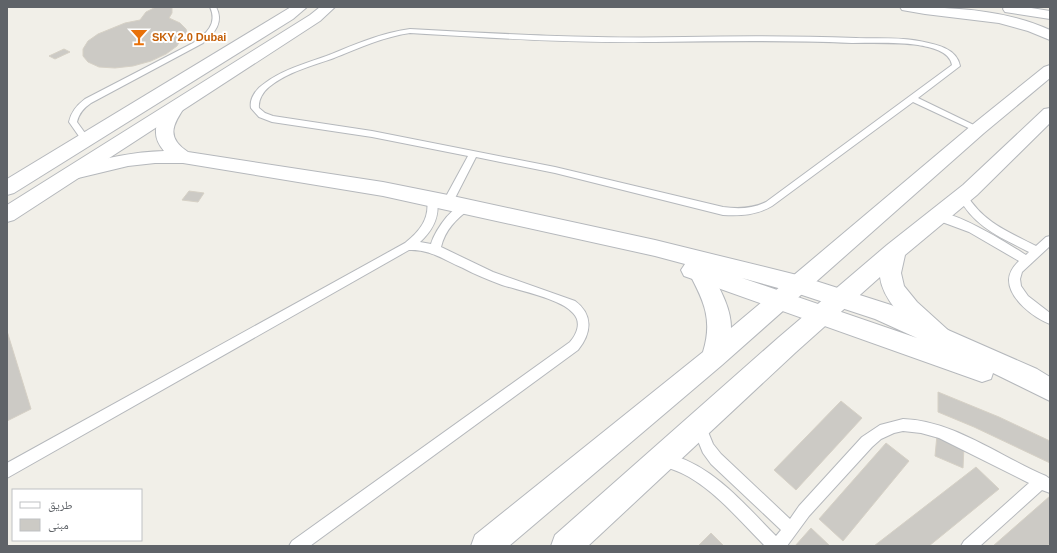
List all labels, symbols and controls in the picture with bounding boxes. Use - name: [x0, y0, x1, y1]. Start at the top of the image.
- bar icon: SKY 2.0 Dubai: [129, 27, 149, 47]
- place label: SKY 2.0 Dubai: [152, 31, 226, 43]
- legend: [12, 489, 142, 541]
- text: طريق: [48, 498, 73, 512]
- text: مبنى: [48, 518, 69, 532]

